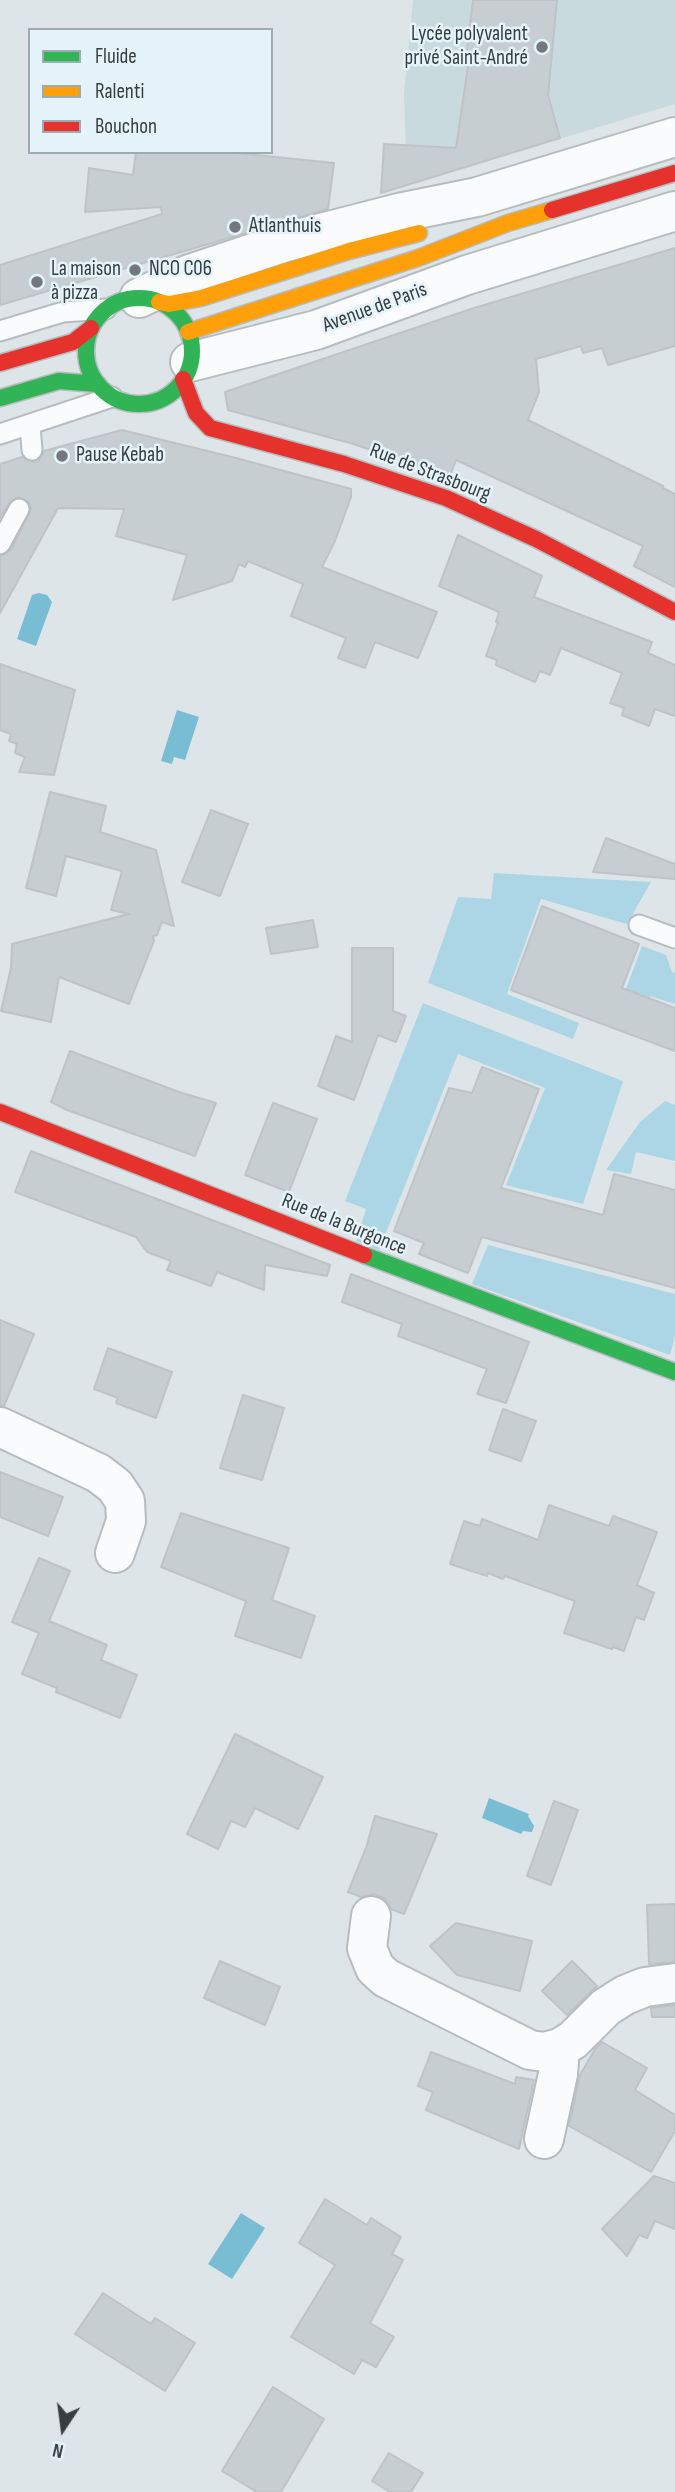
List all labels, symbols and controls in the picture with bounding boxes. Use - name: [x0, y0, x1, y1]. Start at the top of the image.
- place label: Lycée polyvalent privé Saint-André: [405, 22, 528, 72]
- legend: [28, 28, 273, 154]
- marker: Lycée polyvalent privé Saint-André: [534, 39, 550, 55]
- text: Fluide: [95, 44, 137, 69]
- text: Ralenti: [95, 79, 144, 104]
- text: Bouchon: [95, 114, 157, 139]
- place label: Atlanthuis: [249, 214, 321, 240]
- marker: Atlanthuis: [227, 219, 243, 235]
- place label: La maison à pizza: [51, 257, 121, 307]
- place label: NCO C06: [149, 257, 212, 283]
- marker: NCO C06: [127, 262, 143, 278]
- marker: La maison à pizza: [29, 274, 45, 290]
- street label: Avenue de Paris: [319, 277, 431, 339]
- street label: Rue de Strasbourg: [366, 438, 494, 508]
- place label: Pause Kebab: [76, 443, 164, 469]
- marker: Pause Kebab: [54, 448, 70, 464]
- street label: Rue de la Burgonce: [278, 1189, 410, 1261]
- north arrow: [28, 2394, 98, 2464]
- text: N: [51, 2438, 66, 2462]

